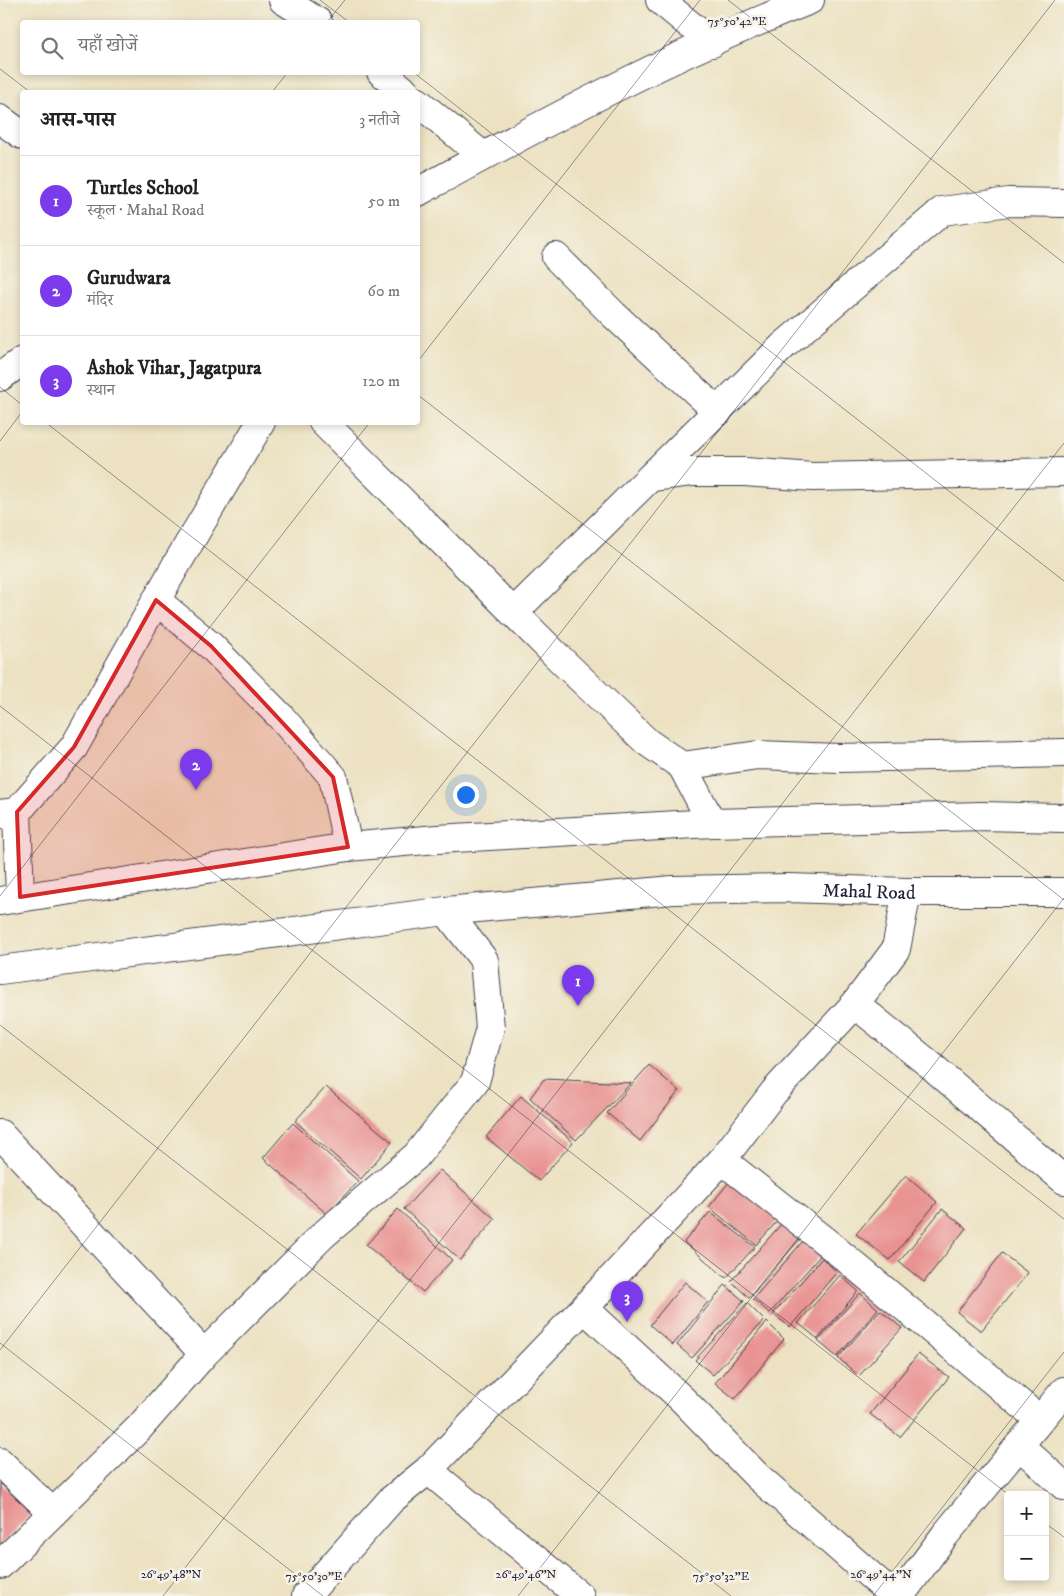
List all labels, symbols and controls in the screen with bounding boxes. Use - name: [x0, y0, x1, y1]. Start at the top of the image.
- text: 75°50'42"E: [708, 14, 767, 29]
- search box: [20, 20, 420, 75]
- icon: search: [38, 34, 66, 62]
- text: यहाँ खोजें: [78, 34, 138, 57]
- text: आस-पास: [40, 107, 115, 133]
- text: 3 नतीजे: [359, 110, 400, 130]
- text: Turtles School: [87, 177, 198, 200]
- text: 1: [53, 191, 59, 211]
- text: 50 m: [368, 191, 400, 211]
- text: स्कूल · Mahal Road: [87, 200, 204, 220]
- text: Gurudwara: [87, 267, 170, 290]
- text: 2: [52, 281, 60, 301]
- text: 60 m: [368, 281, 400, 301]
- text: मंदिर: [87, 290, 113, 310]
- text: Ashok Vihar, Jagatpura: [87, 357, 261, 380]
- text: 3: [53, 371, 59, 391]
- text: 120 m: [362, 371, 400, 391]
- text: स्थान: [87, 380, 115, 400]
- pin: 2: [180, 749, 212, 790]
- your location: [453, 782, 479, 808]
- street label: Mahal Road: [822, 879, 916, 905]
- pin: 1: [562, 965, 594, 1006]
- pin: 3: [611, 1281, 643, 1322]
- map controls: [1004, 1491, 1049, 1581]
- button: +: [1004, 1491, 1049, 1536]
- button: −: [1004, 1536, 1049, 1581]
- text: 26°49'48"N: [141, 1567, 201, 1582]
- text: 26°49'46"N: [496, 1567, 557, 1582]
- text: 26°49'44"N: [850, 1567, 912, 1582]
- text: 75°50'30"E: [286, 1569, 343, 1584]
- text: 75°50'32"E: [693, 1569, 750, 1584]

